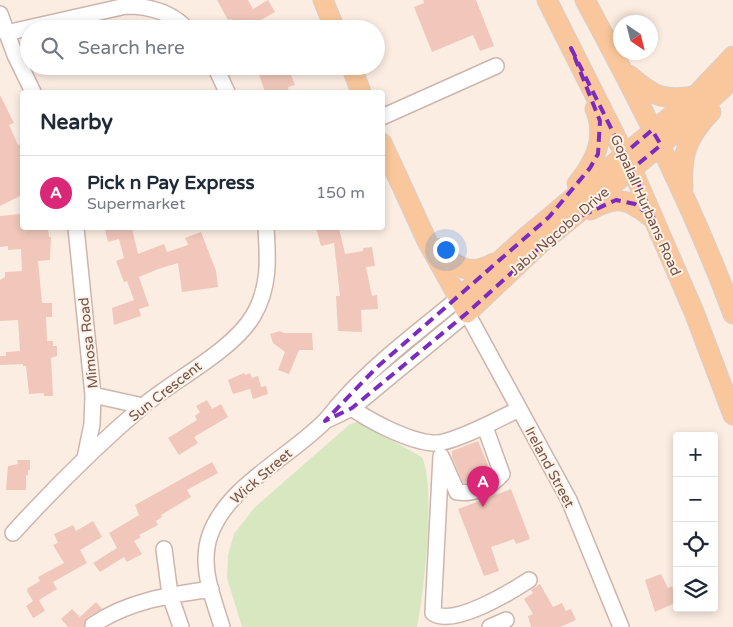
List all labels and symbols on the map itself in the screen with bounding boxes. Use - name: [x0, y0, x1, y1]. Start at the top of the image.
- north arrow: [613, 15, 658, 60]
- street label: Gopalall Hurbans Road: [607, 132, 684, 278]
- street label: Jabu Ngcobo Drive: [506, 183, 613, 279]
- your location: [433, 237, 459, 263]
- street label: Mimosa Road: [75, 296, 102, 389]
- street label: Sun Crescent: [126, 357, 206, 425]
- street label: Ireland Street: [521, 424, 578, 511]
- street label: Wick Street: [227, 445, 296, 508]
- pin: A: [467, 466, 499, 507]

